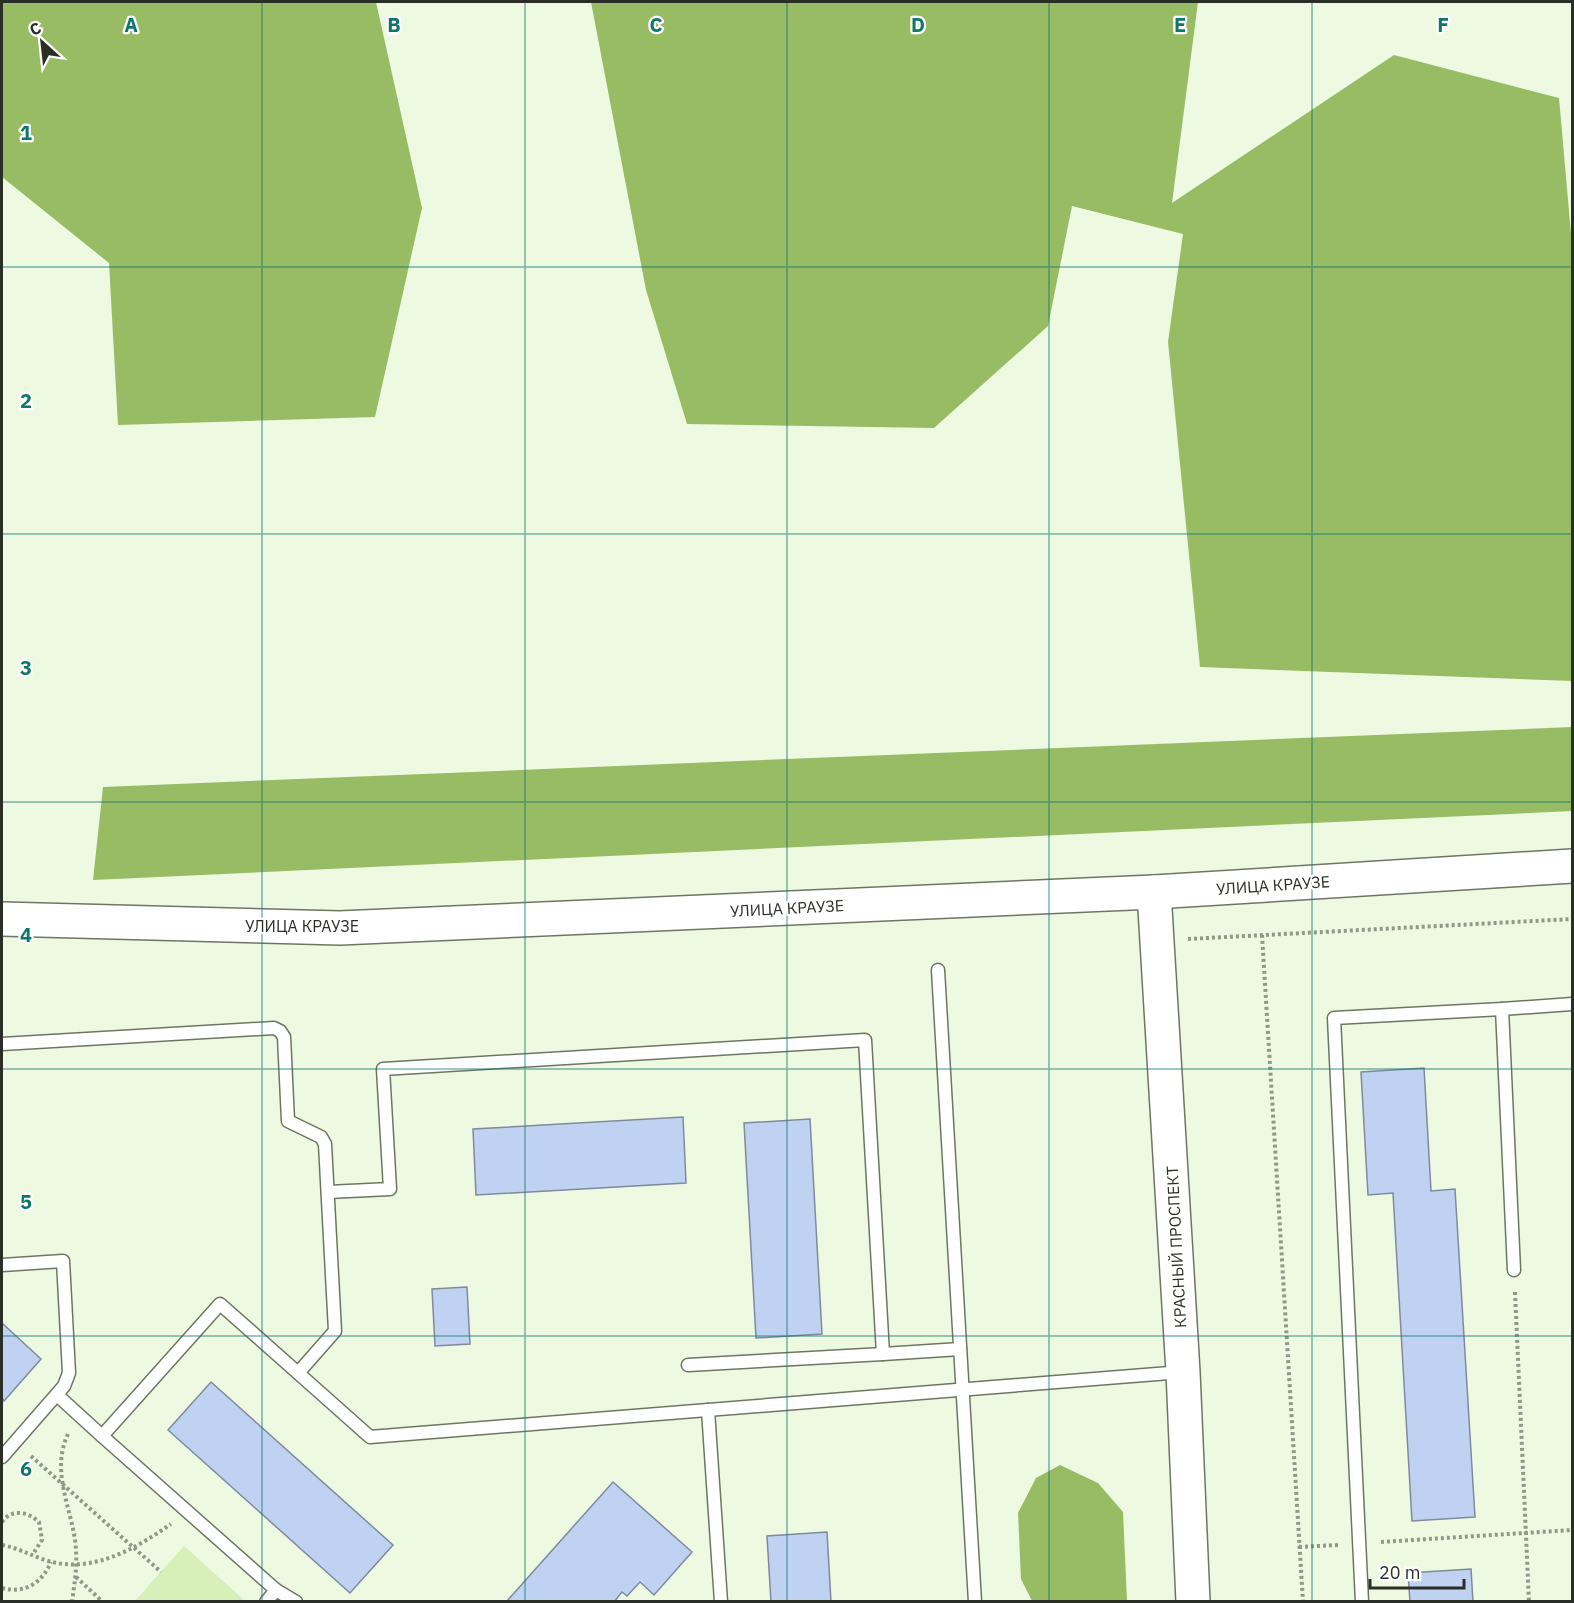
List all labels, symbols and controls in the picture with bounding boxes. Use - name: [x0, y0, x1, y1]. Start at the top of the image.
- text: A: [124, 11, 138, 38]
- text: B: [387, 11, 401, 38]
- text: C: [649, 11, 663, 38]
- text: D: [911, 11, 925, 38]
- text: E: [1174, 11, 1186, 38]
- text: F: [1437, 11, 1449, 38]
- north arrow: [12, 12, 72, 72]
- text: С: [26, 17, 44, 40]
- text: 1: [20, 119, 32, 146]
- text: 2: [20, 387, 32, 414]
- text: 3: [20, 654, 32, 681]
- street label: УЛИЦА КРАУЗЕ: [1215, 871, 1331, 899]
- street label: УЛИЦА КРАУЗЕ: [730, 895, 844, 921]
- street label: УЛИЦА КРАУЗЕ: [245, 916, 359, 936]
- text: 4: [20, 921, 32, 948]
- street label: КРАСНЫЙ ПРОСПЕКТ: [1162, 1166, 1190, 1328]
- text: 5: [20, 1188, 32, 1215]
- text: 6: [20, 1455, 32, 1482]
- scale bar: [1370, 1552, 1464, 1590]
- text: 20 m: [1379, 1561, 1421, 1584]

